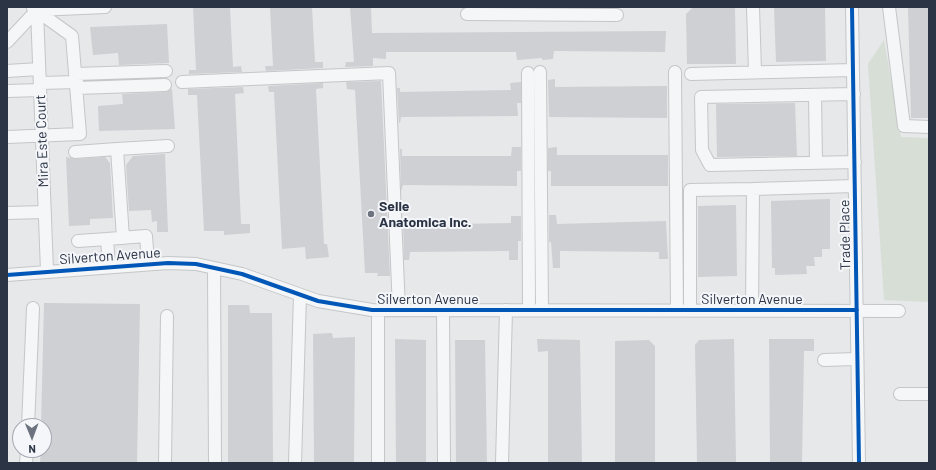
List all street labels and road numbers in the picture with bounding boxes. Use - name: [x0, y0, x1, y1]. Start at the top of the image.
- street label: Mira Este Court: [32, 94, 52, 188]
- street label: Trade Place: [836, 200, 854, 270]
- street label: Silverton Avenue: [59, 244, 161, 268]
- street label: Silverton Avenue: [377, 291, 479, 307]
- street label: Silverton Avenue: [701, 291, 803, 307]

